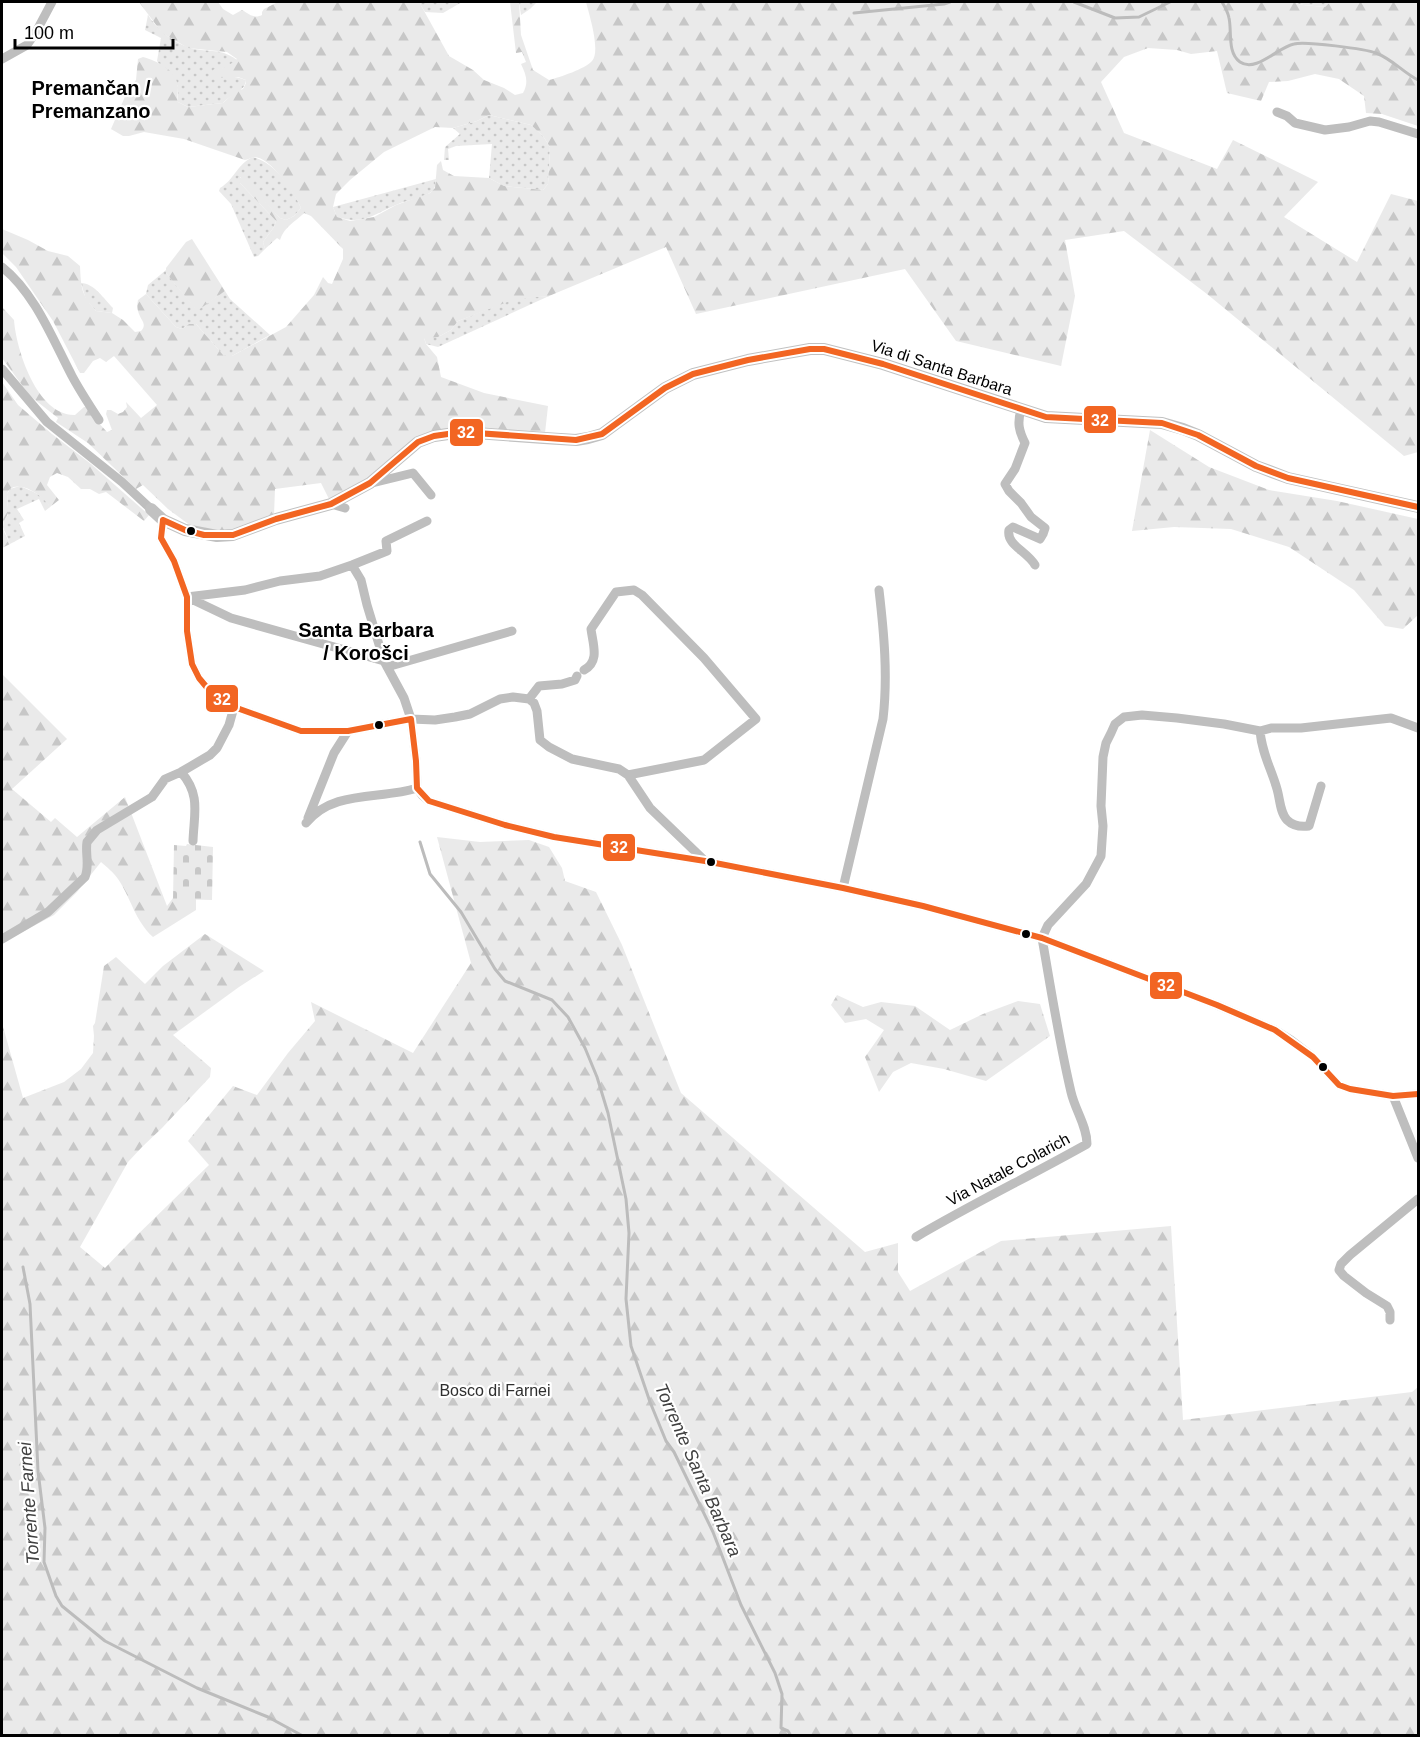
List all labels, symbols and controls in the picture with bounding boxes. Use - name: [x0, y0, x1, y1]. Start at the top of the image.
- scale bar: [15, 12, 172, 50]
- text: 100 m: [24, 23, 74, 43]
- district label: Premančan / Premanzano: [32, 77, 151, 122]
- street label: Via di Santa Barbara: [869, 337, 1015, 398]
- line badge: 32: [1083, 405, 1117, 434]
- text: 32: [1091, 412, 1109, 429]
- line badge: 32: [449, 418, 484, 447]
- text: 32: [457, 424, 475, 441]
- unlabelled marker: [185, 525, 197, 537]
- district label: Santa Barbara / Korošci: [298, 619, 435, 664]
- line badge: 32: [205, 684, 239, 713]
- text: 32: [213, 691, 231, 708]
- unlabelled marker: [373, 719, 385, 731]
- line badge: 32: [602, 833, 636, 862]
- text: 32: [610, 839, 628, 856]
- unlabelled marker: [705, 856, 717, 868]
- unlabelled marker: [1020, 928, 1032, 940]
- line badge: 32: [1149, 971, 1183, 1000]
- text: 32: [1157, 977, 1175, 994]
- unlabelled marker: [1317, 1061, 1329, 1073]
- street label: Via Natale Colarich: [944, 1130, 1073, 1209]
- water label: Torrente Santa Barbara: [651, 1380, 745, 1560]
- park label: Bosco di Farnei: [439, 1382, 551, 1399]
- water label: Torrente Farnei: [15, 1440, 43, 1565]

